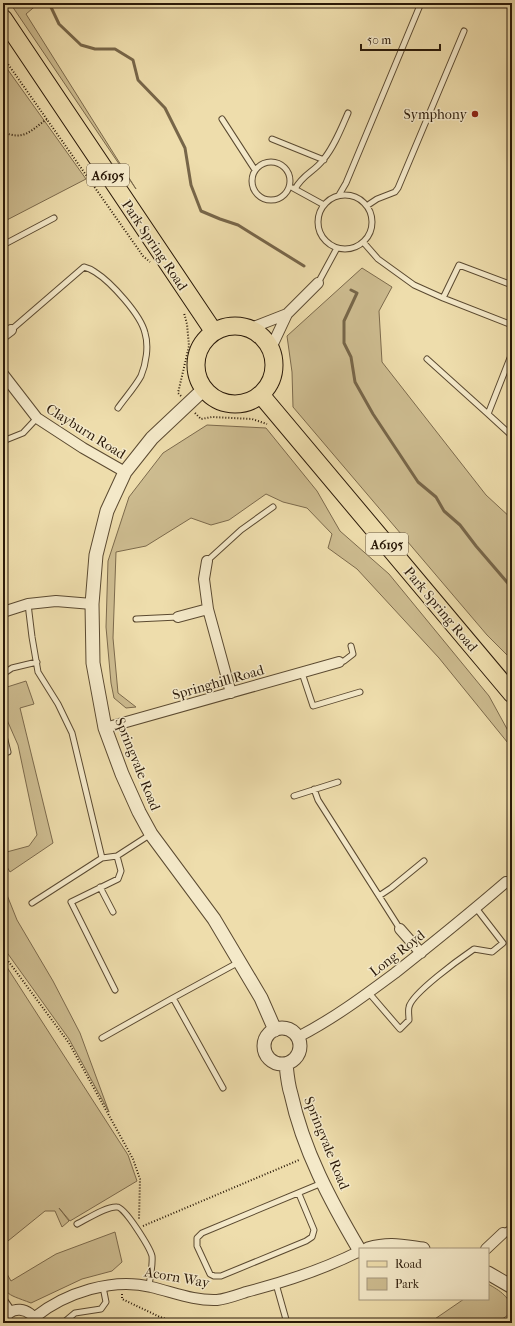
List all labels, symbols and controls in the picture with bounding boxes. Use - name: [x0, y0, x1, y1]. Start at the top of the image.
- scale bar: [361, 26, 440, 52]
- text: 50 m: [367, 33, 391, 47]
- place label: Symphony: [404, 106, 468, 123]
- marker: Symphony: [470, 109, 480, 119]
- road number: A6195: [87, 164, 129, 186]
- street label: Park Spring Road: [118, 197, 191, 294]
- street label: Clayburn Road: [43, 400, 129, 463]
- road number: A6195: [366, 533, 408, 555]
- street label: Park Spring Road: [400, 563, 481, 655]
- street label: Springhill Road: [170, 661, 266, 704]
- street label: Springvale Road: [111, 715, 164, 814]
- street label: Long Royd: [366, 926, 429, 980]
- street label: Springvale Road: [300, 1094, 353, 1193]
- legend: [359, 1248, 489, 1300]
- text: Road: [395, 1257, 422, 1271]
- street label: Acorn Way: [142, 1263, 211, 1292]
- text: Park: [395, 1277, 420, 1291]

